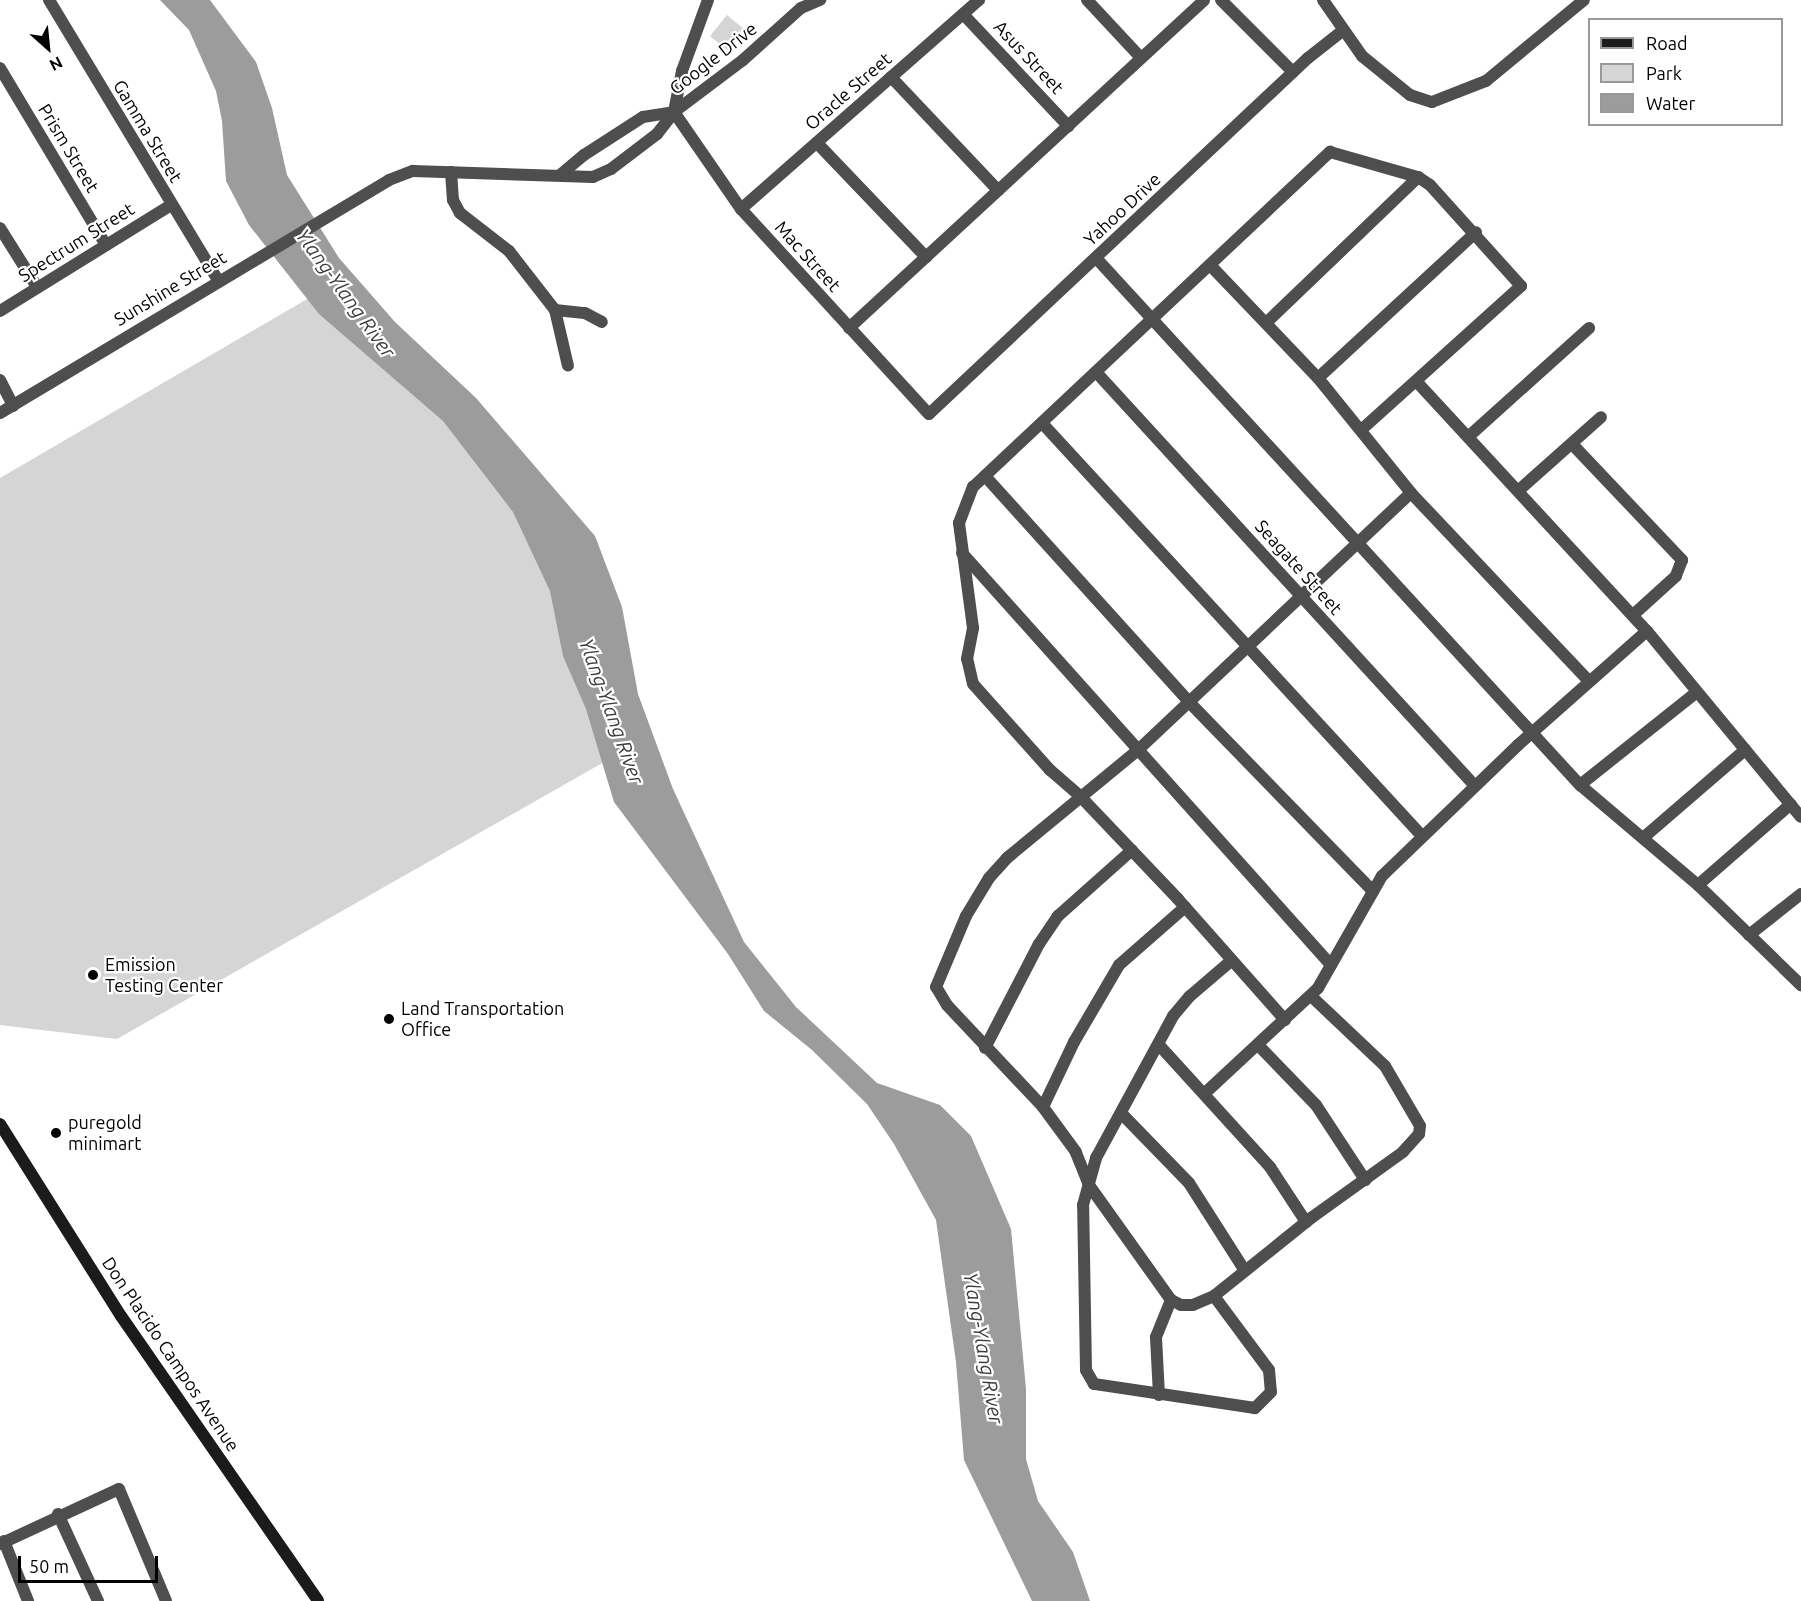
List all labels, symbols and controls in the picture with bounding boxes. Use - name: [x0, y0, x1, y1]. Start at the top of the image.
- street label: Asus Street: [990, 16, 1068, 98]
- street label: Google Drive: [665, 17, 761, 99]
- north arrow: [18, 18, 78, 78]
- legend: [1588, 18, 1783, 126]
- text: Road: [1646, 33, 1688, 53]
- street label: Oracle Street: [800, 48, 896, 134]
- text: N: [47, 53, 66, 75]
- text: Park: [1646, 63, 1682, 83]
- street label: Gamma Street: [109, 76, 187, 186]
- text: Water: [1646, 93, 1695, 113]
- street label: Prism Street: [34, 100, 104, 196]
- street label: Yahoo Drive: [1079, 168, 1165, 250]
- street label: Spectrum Street: [14, 198, 138, 286]
- street label: Mac Street: [771, 216, 845, 296]
- water label: Ylang-Ylang River: [291, 224, 401, 362]
- street label: Sunshine Street: [110, 246, 230, 330]
- street label: Seagate Street: [1251, 515, 1347, 619]
- water label: Ylang-Ylang River: [574, 635, 650, 787]
- place label: Emission Testing Center: [105, 954, 223, 996]
- marker: Emission Testing Center: [86, 968, 100, 982]
- place label: Land Transportation Office: [401, 998, 564, 1040]
- marker: Land Transportation Office: [382, 1012, 396, 1026]
- place label: puregold minimart: [68, 1112, 142, 1154]
- marker: puregold minimart: [49, 1126, 63, 1140]
- street label: Don Placido Campos Avenue: [98, 1253, 244, 1455]
- water label: Ylang-Ylang River: [959, 1270, 1009, 1426]
- scale bar: [21, 1544, 160, 1582]
- text: 50 m: [29, 1556, 69, 1576]

